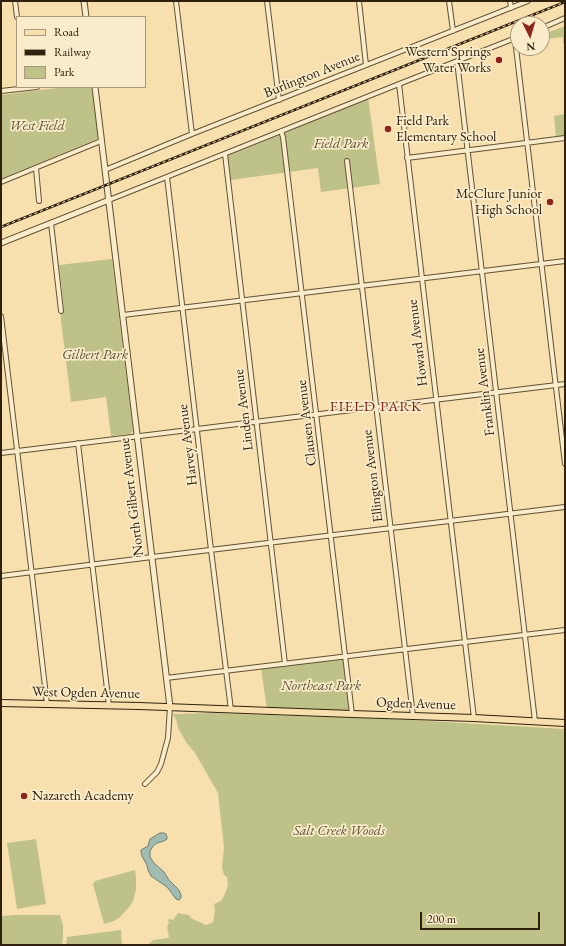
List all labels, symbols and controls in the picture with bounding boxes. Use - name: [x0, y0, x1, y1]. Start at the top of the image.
- legend: [16, 16, 146, 88]
- north arrow: [510, 16, 550, 56]
- text: Road: [54, 24, 79, 40]
- text: N: [526, 40, 536, 54]
- text: Railway: [54, 44, 91, 60]
- place label: Western Springs Water Works: [405, 44, 491, 76]
- street label: Burlington Avenue: [261, 48, 363, 102]
- marker: Western Springs Water Works: [494, 55, 504, 65]
- text: Park: [54, 64, 74, 80]
- place label: Field Park Elementary School: [396, 113, 496, 146]
- park label: West Field: [9, 118, 65, 134]
- marker: Field Park Elementary School: [383, 124, 393, 134]
- park label: Field Park: [314, 136, 368, 152]
- place label: McClure Junior High School: [456, 186, 542, 218]
- marker: McClure Junior High School: [545, 197, 555, 207]
- street label: Howard Avenue: [404, 298, 432, 388]
- park label: Gilbert Park: [62, 347, 128, 363]
- street label: Franklin Avenue: [471, 347, 499, 437]
- street label: Linden Avenue: [231, 368, 257, 452]
- street label: Clausen Avenue: [293, 379, 321, 467]
- district label: FIELD PARK: [330, 398, 422, 416]
- street label: Harvey Avenue: [175, 403, 201, 487]
- street label: Ellington Avenue: [359, 429, 387, 523]
- street label: North Gilbert Avenue: [116, 437, 148, 557]
- park label: Northeast Park: [281, 678, 361, 694]
- street label: West Ogden Avenue: [32, 684, 140, 702]
- street label: Ogden Avenue: [376, 694, 456, 714]
- place label: Nazareth Academy: [32, 788, 134, 804]
- marker: Nazareth Academy: [19, 791, 29, 801]
- park label: Salt Creek Woods: [293, 823, 385, 839]
- scale bar: [422, 904, 542, 930]
- text: 200 m: [427, 911, 456, 927]

